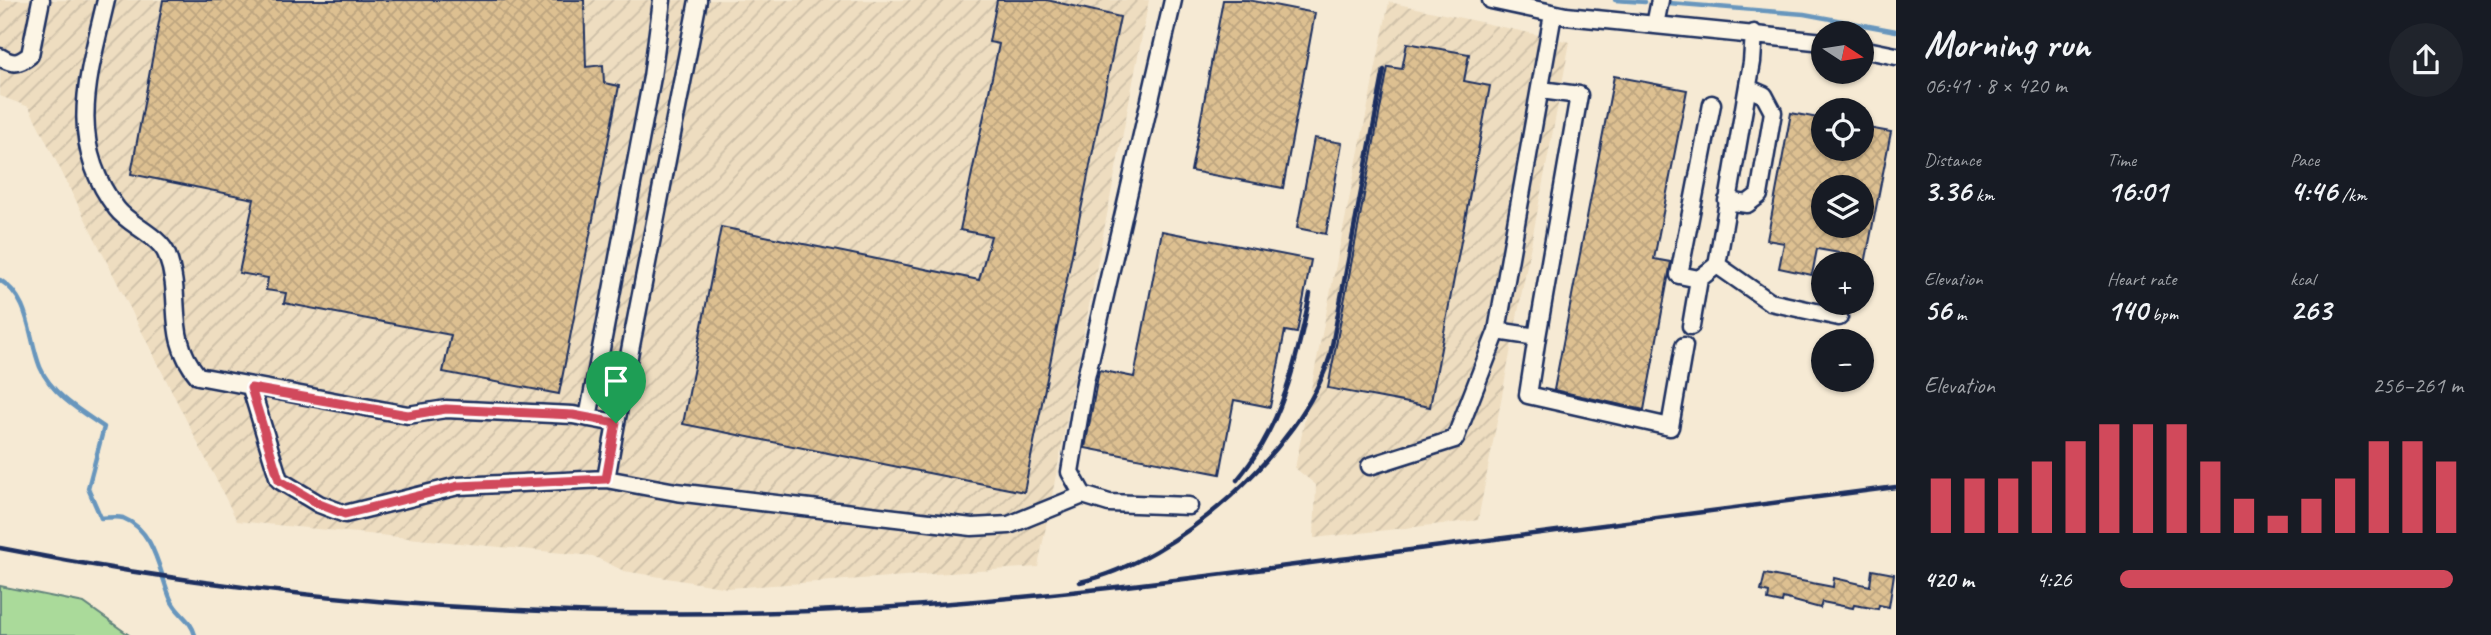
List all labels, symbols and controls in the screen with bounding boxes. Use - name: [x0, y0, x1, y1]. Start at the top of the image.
- north arrow: [1811, 21, 1874, 84]
- map controls: [1811, 21, 1874, 392]
- text: Morning run: [1924, 21, 2090, 68]
- button: share: [2389, 23, 2463, 97]
- text: 06:41 · 8 × 420 m: [1924, 71, 2067, 100]
- button: locate: [1811, 98, 1874, 161]
- text: Distance: [1924, 148, 1981, 172]
- text: Time: [2107, 148, 2136, 172]
- text: Pace: [2290, 148, 2319, 172]
- text: 3.36: [1924, 172, 1971, 210]
- text: 16:01: [2107, 172, 2168, 210]
- text: 4:46: [2290, 172, 2337, 210]
- button: layers: [1811, 175, 1874, 238]
- text: km: [1971, 183, 1994, 207]
- text: /km: [2337, 183, 2367, 207]
- button: +: [1811, 252, 1874, 315]
- text: Elevation: [1924, 267, 1982, 291]
- text: Heart rate: [2107, 267, 2176, 291]
- text: kcal: [2290, 267, 2315, 291]
- text: 56: [1924, 291, 1951, 329]
- text: 140: [2107, 291, 2148, 329]
- text: 263: [2290, 291, 2331, 329]
- text: m: [1951, 302, 1966, 326]
- text: bpm: [2148, 302, 2178, 326]
- button: −: [1811, 329, 1874, 392]
- pin: [586, 351, 646, 423]
- icon: arrive: [597, 362, 635, 400]
- text: Elevation: [1924, 371, 1995, 400]
- text: 256–261 m: [2372, 371, 2463, 400]
- text: 420 m: [1924, 565, 1974, 594]
- text: 4:26: [2036, 565, 2072, 594]

